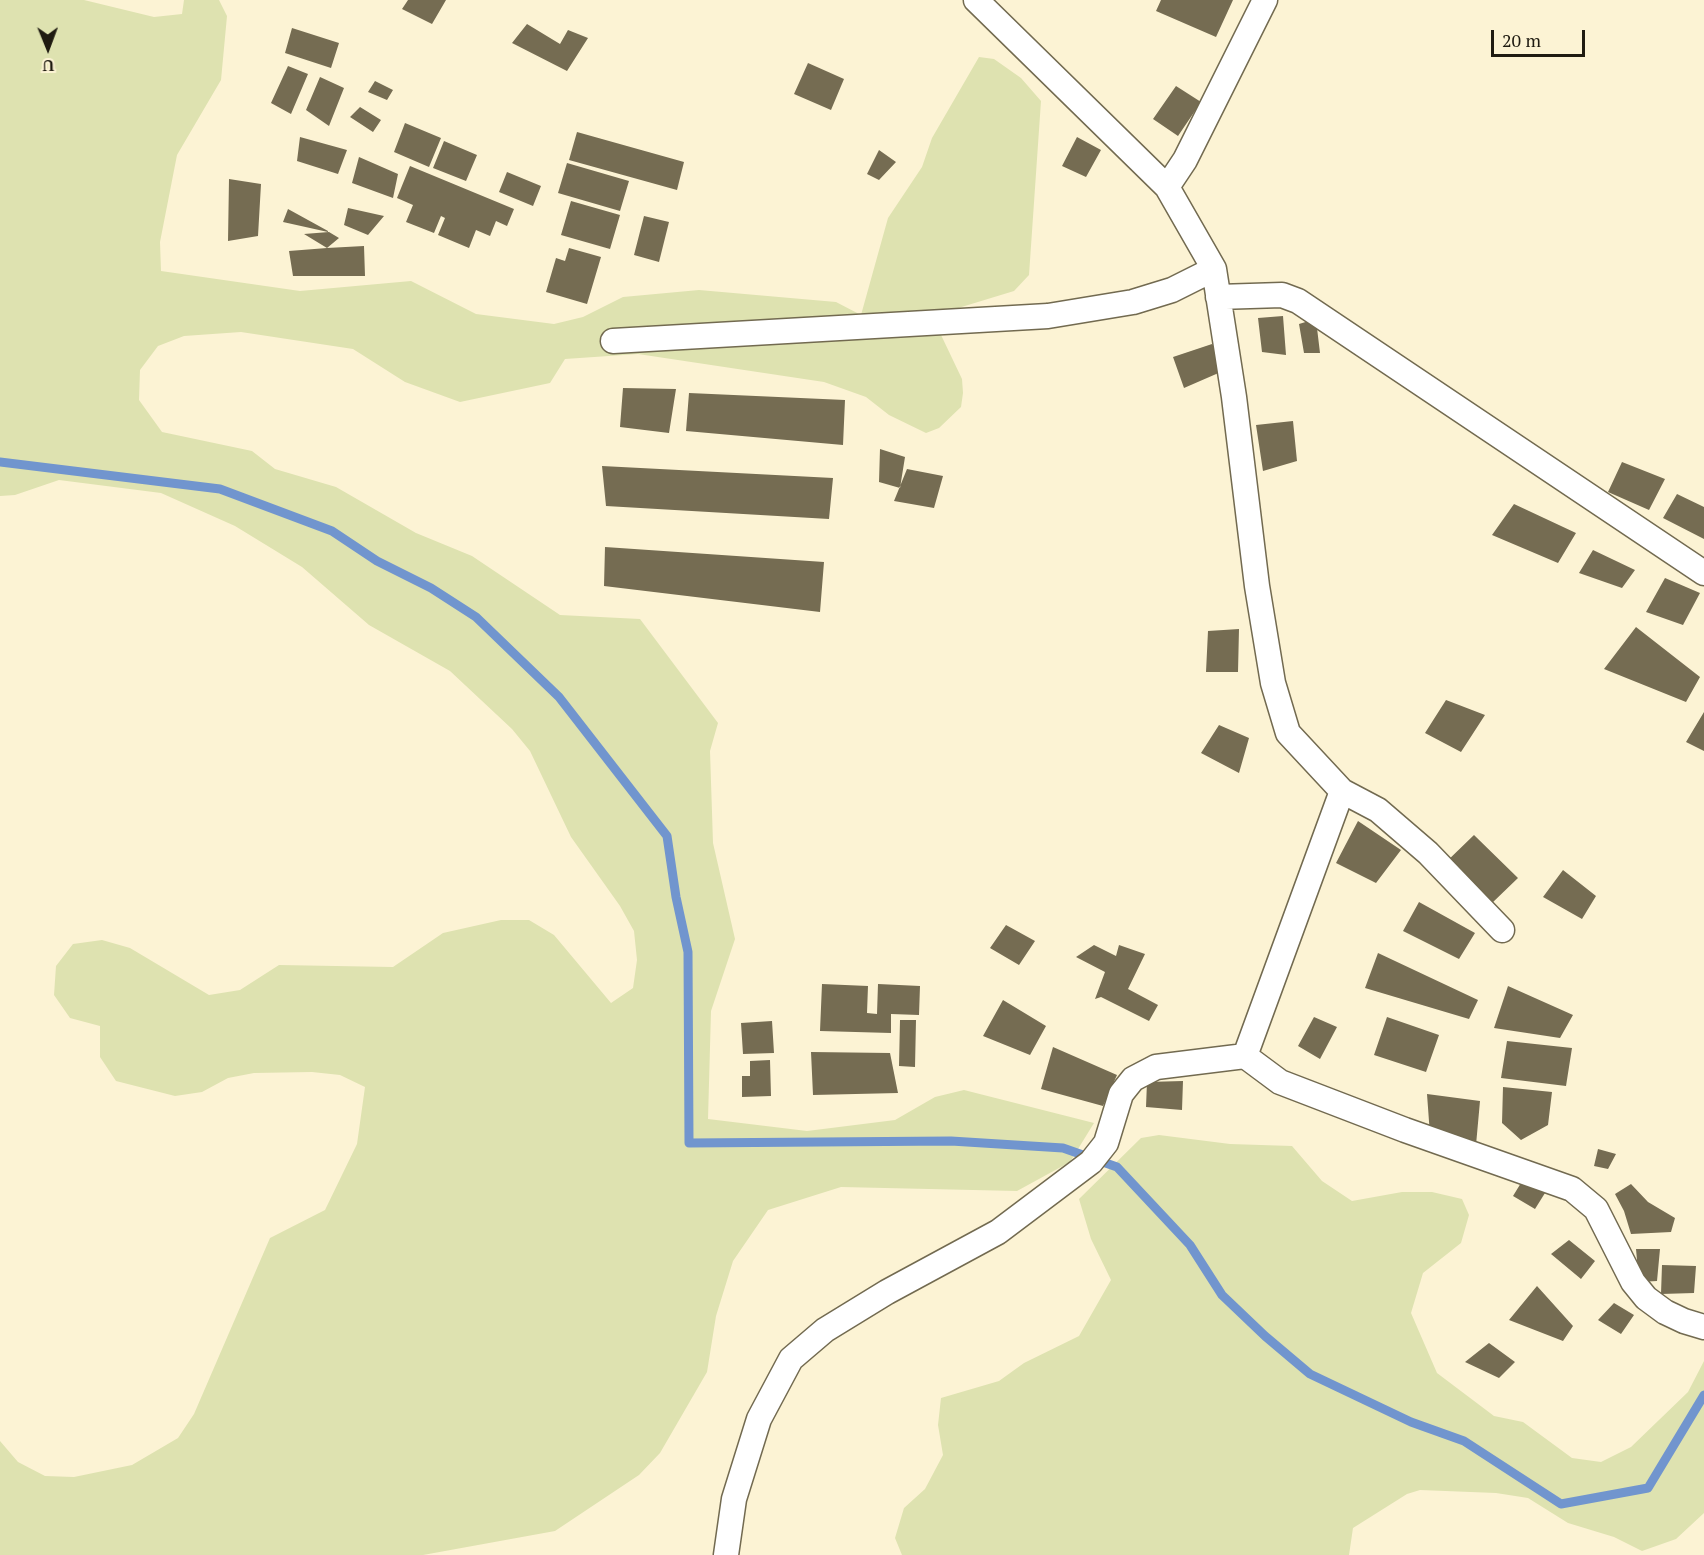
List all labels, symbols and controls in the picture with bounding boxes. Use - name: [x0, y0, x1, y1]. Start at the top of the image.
- north arrow: [18, 18, 78, 78]
- scale bar: [1494, 18, 1588, 56]
- text: 20 m: [1502, 28, 1541, 52]
- text: U: [42, 55, 54, 77]

